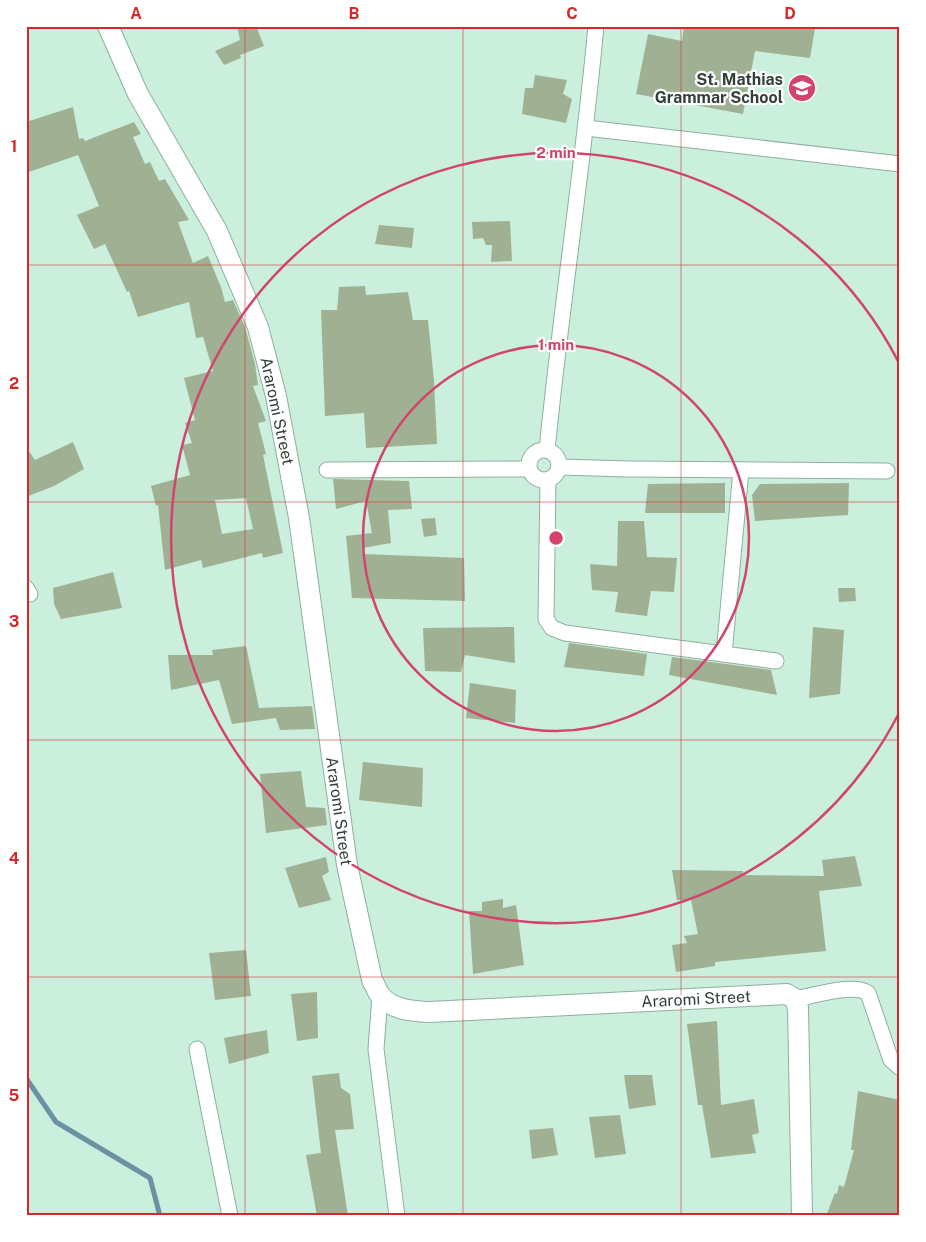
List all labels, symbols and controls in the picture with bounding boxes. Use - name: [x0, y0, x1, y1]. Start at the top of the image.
- text: A: [130, 4, 142, 23]
- text: B: [349, 4, 360, 23]
- text: C: [566, 4, 578, 23]
- text: D: [784, 4, 796, 23]
- place label: St. Mathias Grammar School: [655, 70, 783, 107]
- school or university icon: St. Mathias Grammar School: [787, 73, 817, 103]
- text: 1: [11, 137, 17, 156]
- text: 2 min: [536, 144, 576, 161]
- text: 1 min: [538, 336, 574, 353]
- street label: Araromi Street: [256, 355, 298, 467]
- text: 2: [9, 374, 19, 393]
- centre of rings: [547, 529, 565, 547]
- text: 3: [9, 612, 19, 631]
- street label: Araromi Street: [322, 755, 356, 867]
- text: 4: [9, 849, 20, 868]
- street label: Araromi Street: [641, 987, 751, 1011]
- text: 5: [9, 1086, 20, 1105]

